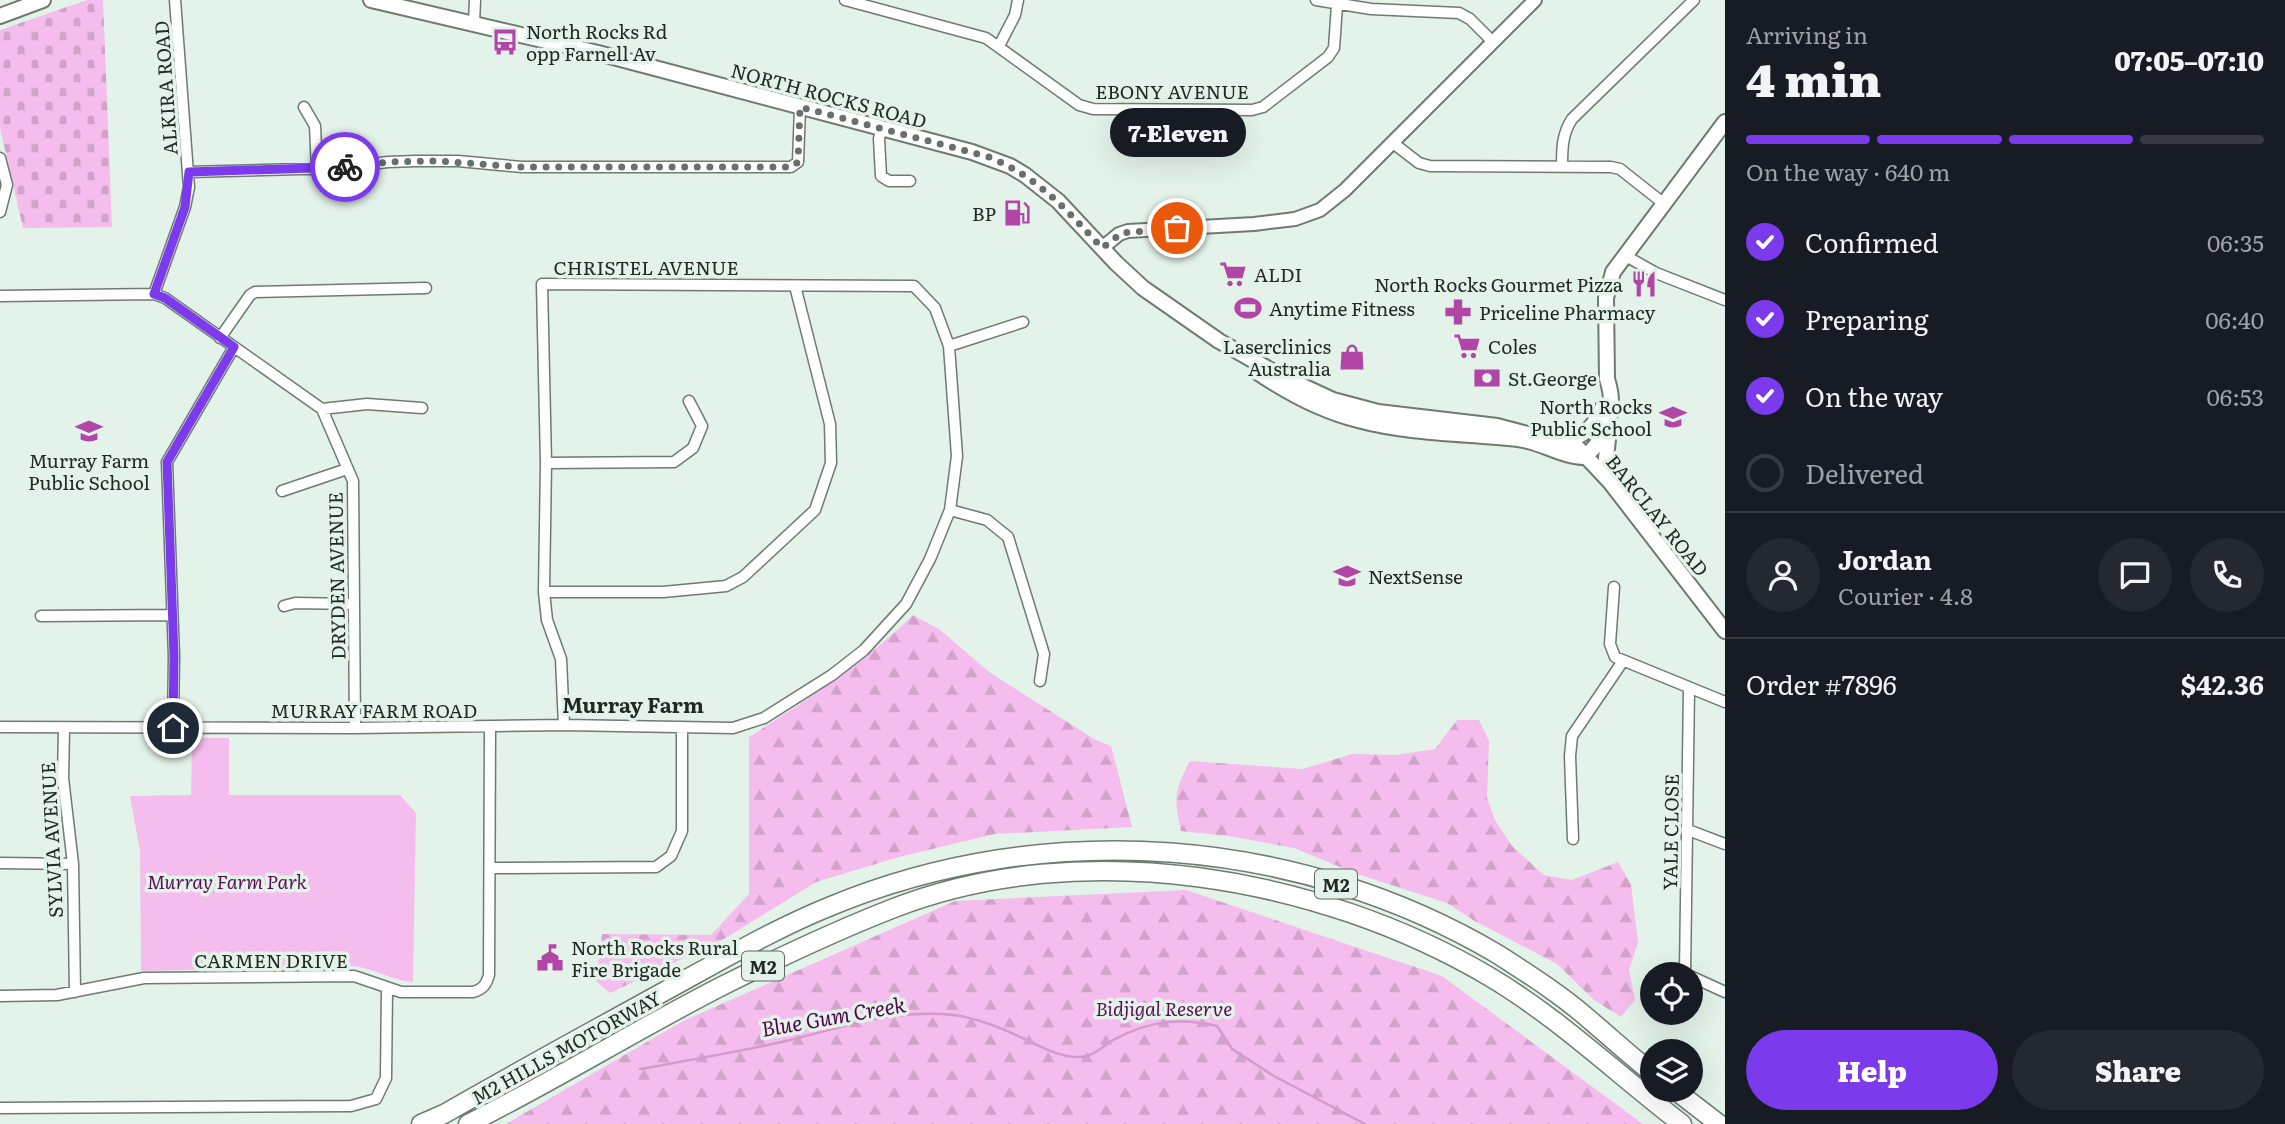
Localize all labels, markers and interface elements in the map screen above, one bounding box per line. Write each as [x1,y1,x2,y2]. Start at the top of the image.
place label: North Rocks Rd opp Farnell Av [526,17,668,67]
text: Arriving in [1746,17,1868,51]
street label: ALKIRA ROAD [146,20,184,156]
bus stop icon: North Rocks Rd opp Farnell Av [490,27,520,57]
text: 07:05–07:10 [2114,40,2264,79]
text: 4 min [1746,43,1881,111]
street label: NORTH ROCKS ROAD [728,55,930,135]
street label: EBONY AVENUE [1095,77,1249,105]
callout: 7-Eleven [1109,109,1245,158]
text: 7-Eleven [1128,115,1228,149]
courier [310,132,380,202]
icon: bike [326,148,364,186]
text: On the way · 640 m [1746,154,1950,188]
fuel station icon: BP [1002,198,1032,228]
pin [1147,198,1207,258]
place label: BP [972,199,996,227]
icon: bag [1158,209,1196,247]
text: Confirmed [1805,222,1939,261]
icon: check [1746,223,1784,261]
text: 06:35 [2207,225,2264,259]
street label: CHRISTEL AVENUE [553,253,739,281]
supermarket icon: ALDI [1218,259,1248,289]
place label: ALDI [1254,260,1302,288]
restaurant icon: North Rocks Gourmet Pizza [1629,269,1659,299]
place label: North Rocks Gourmet Pizza [1374,270,1624,298]
sports icon: Anytime Fitness [1233,293,1263,323]
place label: Anytime Fitness [1269,294,1415,322]
pharmacy icon: Priceline Pharmacy [1443,297,1473,327]
place label: Priceline Pharmacy [1479,298,1656,326]
text: Preparing [1805,299,1928,338]
icon: check [1746,300,1784,338]
text: 06:40 [2205,302,2264,336]
supermarket icon: Coles [1452,331,1482,361]
place label: Laserclinics Australia [1223,332,1332,382]
place label: Coles [1488,332,1537,360]
shop icon: Laserclinics Australia [1337,342,1367,372]
bank icon: St.George [1472,363,1502,393]
place label: St.George [1508,364,1597,392]
text: On the way [1805,376,1943,415]
icon: check [1746,377,1784,415]
text: 06:53 [2207,379,2264,413]
place label: North Rocks Public School [1530,392,1652,442]
school or university icon: North Rocks Public School [1658,402,1688,432]
school or university icon: Murray Farm Public School [74,416,104,446]
place label: Murray Farm Public School [28,446,150,496]
street label: BARCLAY ROAD [1600,448,1716,582]
text: Delivered [1805,453,1924,492]
street label: DRYDEN AVENUE [321,492,351,660]
button: person [1746,538,1820,612]
button: chat [2098,538,2172,612]
button: phone [2190,538,2264,612]
text: Jordan [1838,539,1932,578]
school or university icon: NextSense [1332,561,1362,591]
place label: NextSense [1368,562,1463,590]
text: Courier · 4.8 [1838,578,1973,612]
text: Order #7896 [1746,664,1897,703]
text: $42.36 [2181,664,2264,703]
district label: Murray Farm [562,688,704,719]
street label: MURRAY FARM ROAD [271,696,477,724]
pin [143,698,203,758]
icon: home [154,709,192,747]
street label: SYLVIA AVENUE [33,761,69,919]
street label: YALE CLOSE [1655,774,1685,890]
park label: Murray Farm Park [147,867,308,895]
road number: M2 [1315,870,1357,898]
place label: North Rocks Rural Fire Brigade [571,933,738,983]
public building icon: North Rocks Rural Fire Brigade [535,943,565,973]
street label: CARMEN DRIVE [194,946,348,974]
road number: M2 [742,951,784,981]
map controls [1640,962,1703,1102]
button: locate [1640,962,1703,1025]
street label: M2 HILLS MOTORWAY [466,983,666,1111]
water label: Blue Gum Creek [758,987,908,1043]
park label: Bidjigal Reserve [1096,994,1232,1022]
button: Help [1746,1030,1998,1110]
button: Share [2012,1030,2264,1110]
button: layers [1640,1039,1703,1102]

